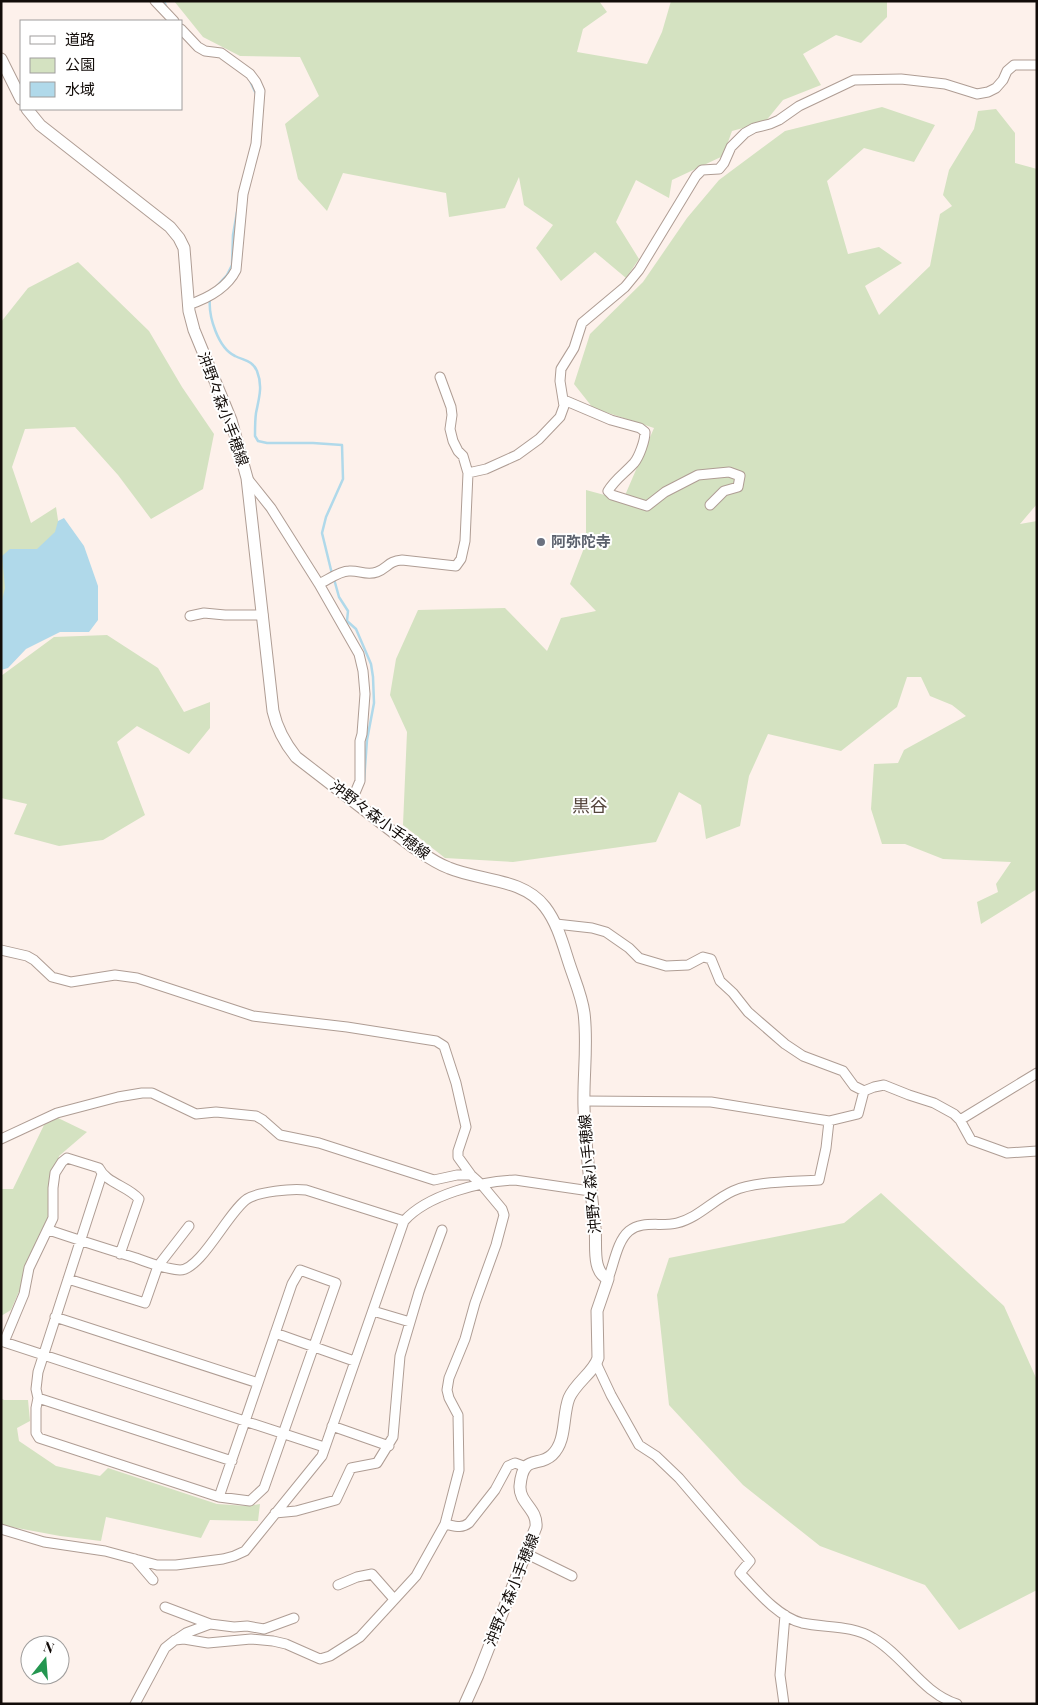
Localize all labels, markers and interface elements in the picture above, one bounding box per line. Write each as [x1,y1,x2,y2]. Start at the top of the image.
legend [20,20,182,110]
text: 道路 [65,29,95,49]
text: 公園 [65,54,95,74]
text: 水域 [65,79,95,99]
street label: 沖野々森小手穂線 [194,349,254,468]
place label: 阿弥陀寺 [551,531,611,551]
marker: 阿弥陀寺 [535,536,547,548]
street label: 沖野々森小手穂線 [327,775,435,863]
district label: 黒谷 [572,793,608,817]
street label: 沖野々森小手穂線 [574,1113,604,1235]
street label: 沖野々森小手穂線 [479,1530,543,1649]
north arrow [20,1635,70,1685]
text: N [41,1637,57,1658]

